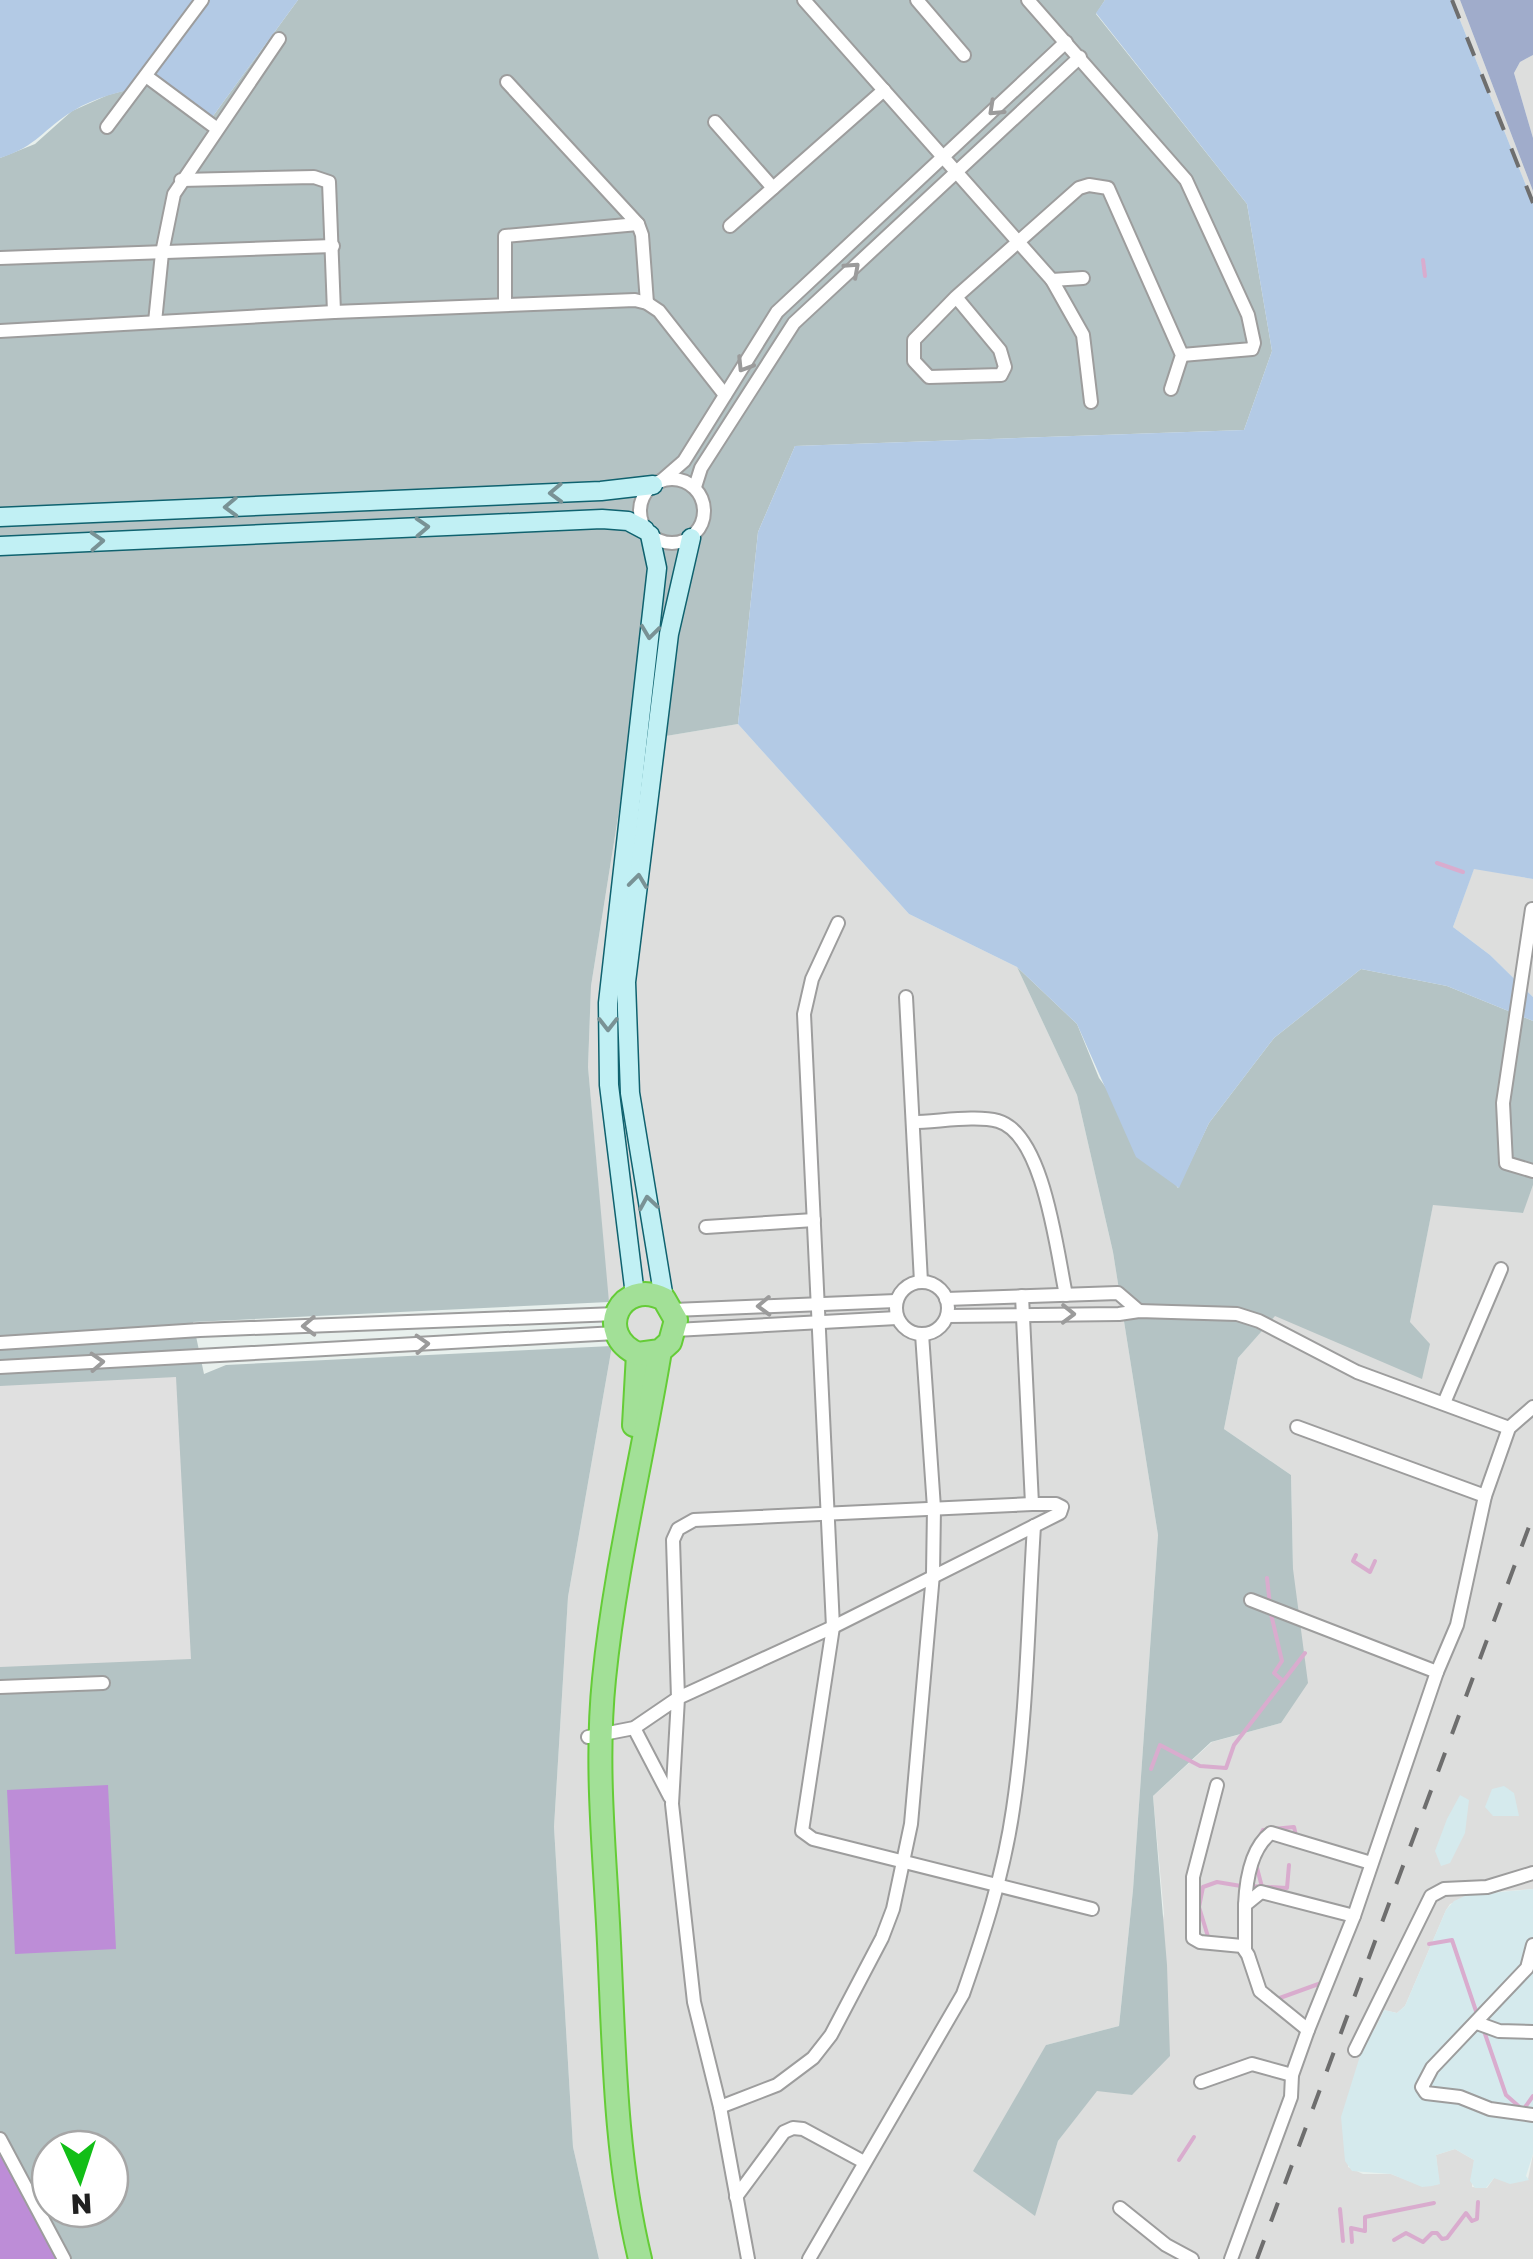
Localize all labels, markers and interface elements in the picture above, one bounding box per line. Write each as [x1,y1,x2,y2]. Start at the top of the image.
one-way arrow [988,97,1007,115]
one-way arrow [841,262,860,280]
one-way arrow [737,354,756,372]
one-way arrow [547,483,563,504]
one-way arrow [223,497,239,518]
one-way arrow [415,517,431,538]
one-way arrow [90,531,106,552]
one-way arrow [640,624,661,640]
one-way arrow [627,872,648,889]
one-way arrow [597,1018,619,1033]
one-way arrow [638,1195,659,1212]
one-way arrow [755,1295,771,1316]
one-way arrow [1062,1303,1077,1325]
one-way arrow [300,1315,316,1336]
one-way arrow [414,1333,430,1354]
one-way arrow [90,1352,106,1373]
north arrow [30,2129,130,2229]
text: N [70,2187,93,2221]

